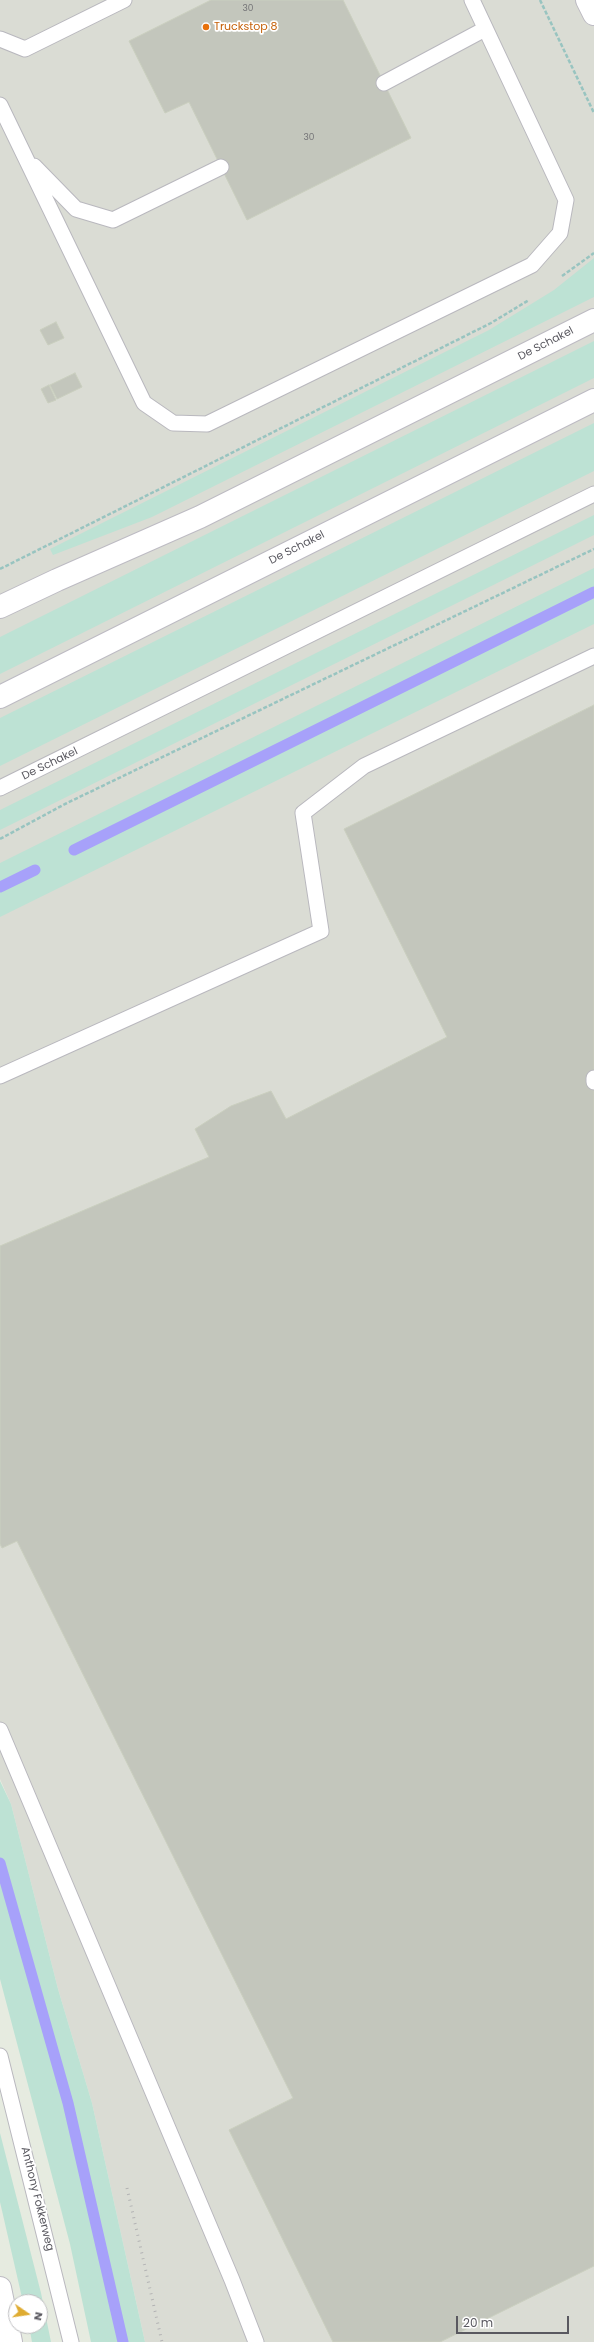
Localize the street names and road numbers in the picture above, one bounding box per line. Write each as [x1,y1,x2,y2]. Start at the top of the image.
street label: De Schakel [516,324,576,364]
street label: De Schakel [267,528,327,568]
street label: De Schakel [20,745,80,783]
street label: Anthony Fokkerweg [18,2146,56,2252]

